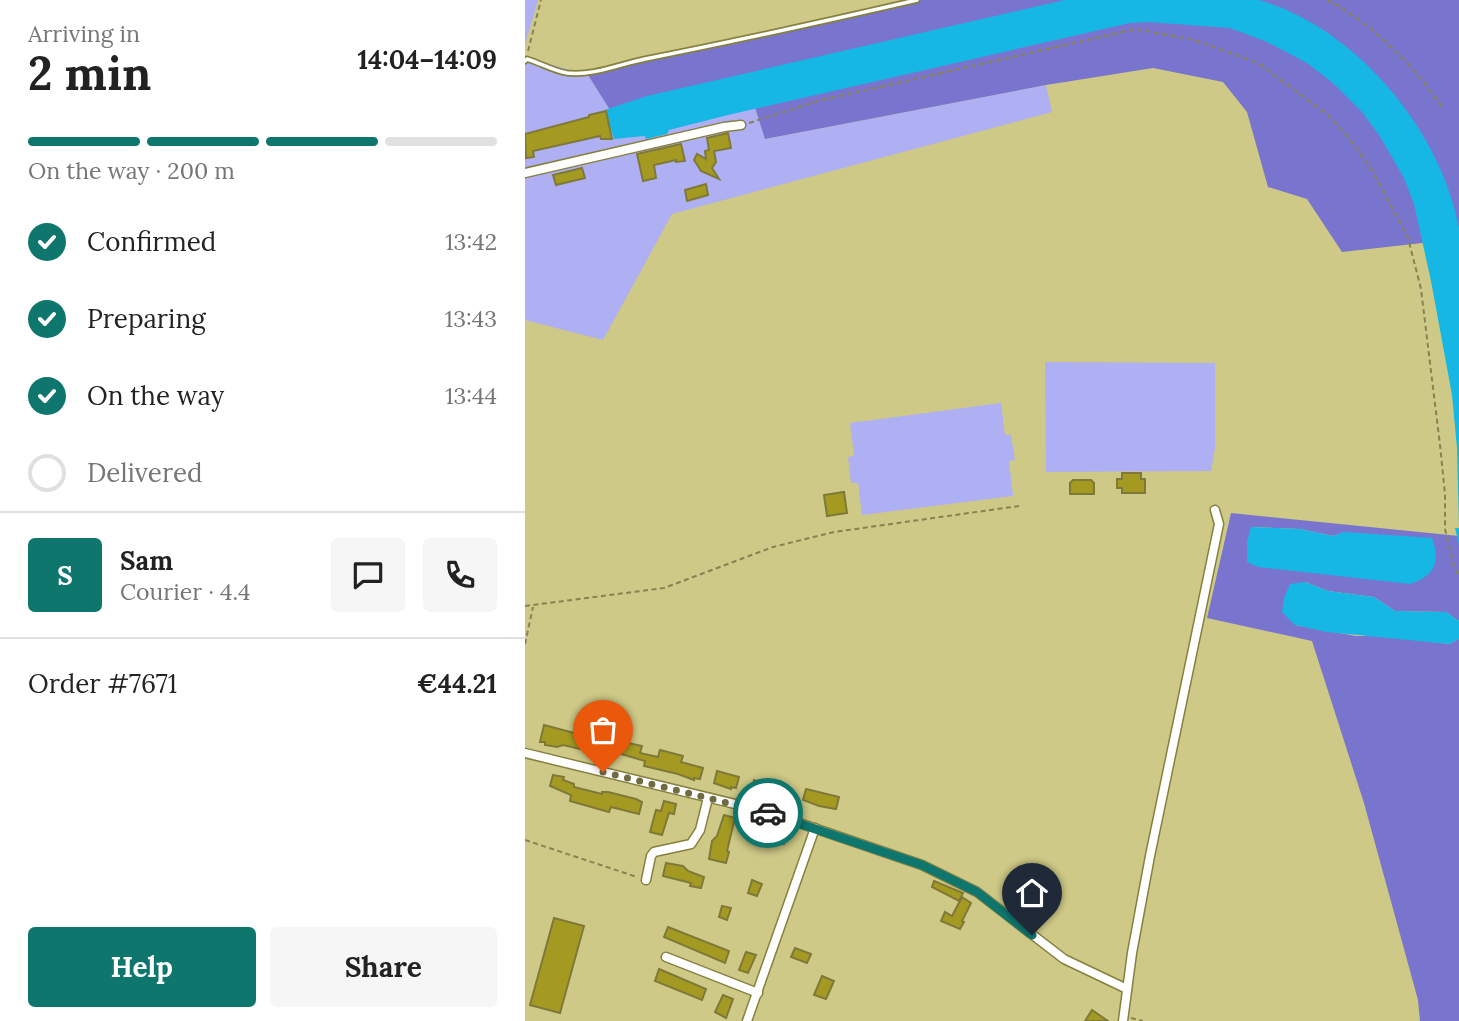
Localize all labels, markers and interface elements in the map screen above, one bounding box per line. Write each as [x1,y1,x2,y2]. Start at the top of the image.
text: Arriving in [28,19,140,48]
text: 14:04–14:09 [358,43,497,76]
text: 2 min [28,44,151,103]
text: On the way · 200 m [28,156,235,185]
icon: check [28,223,66,261]
text: Confirmed [87,225,216,258]
text: 13:42 [445,227,497,256]
icon: check [28,300,66,338]
text: Preparing [87,302,206,335]
text: 13:43 [445,304,497,333]
icon: check [28,377,66,415]
text: On the way [87,379,224,412]
text: 13:44 [445,381,497,410]
text: Delivered [87,456,203,489]
button: chat [331,538,405,612]
button: phone [423,538,497,612]
text: Sam [120,544,173,577]
text: S [57,559,73,592]
text: Courier · 4.4 [120,577,251,606]
text: Order #7671 [28,667,177,700]
text: €44.21 [417,667,497,700]
pin [573,700,633,772]
icon: bag [584,711,622,749]
courier [733,778,803,848]
icon: car [749,794,787,832]
pin [1002,863,1062,935]
icon: home [1013,874,1051,912]
button: Help [28,927,256,1007]
button: Share [270,927,497,1007]

